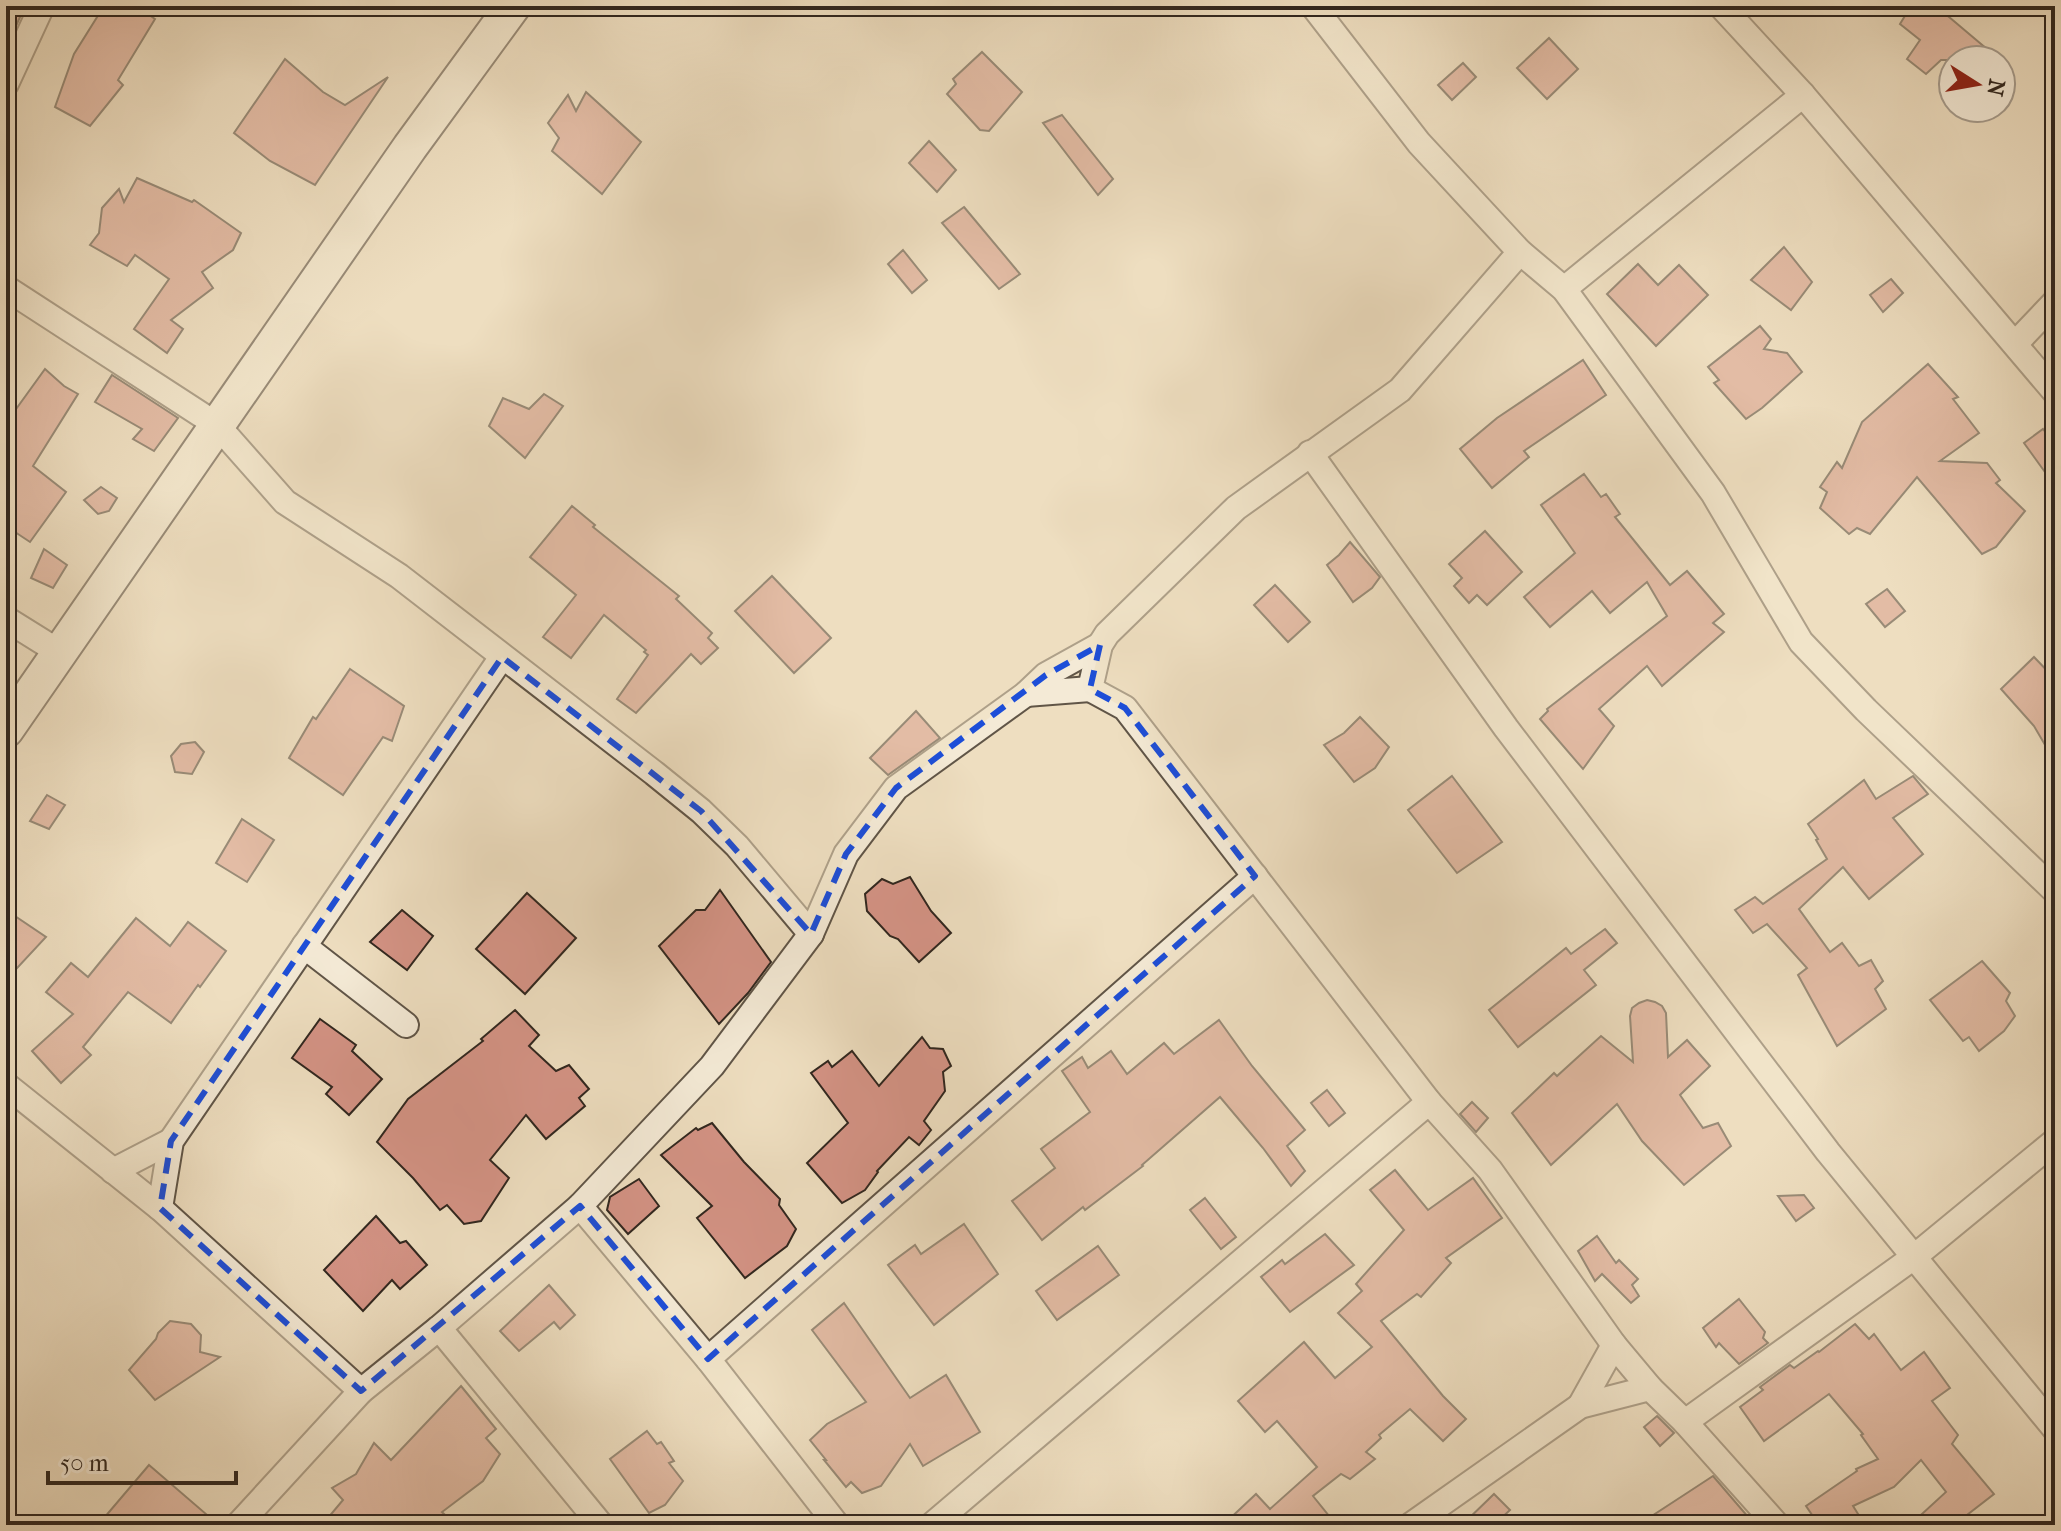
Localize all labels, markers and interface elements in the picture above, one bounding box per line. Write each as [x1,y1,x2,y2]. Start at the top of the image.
north arrow [1937,44,2017,124]
text: N [1981,77,2010,99]
scale bar [48,1435,236,1485]
text: 50 m [60,1449,109,1477]

